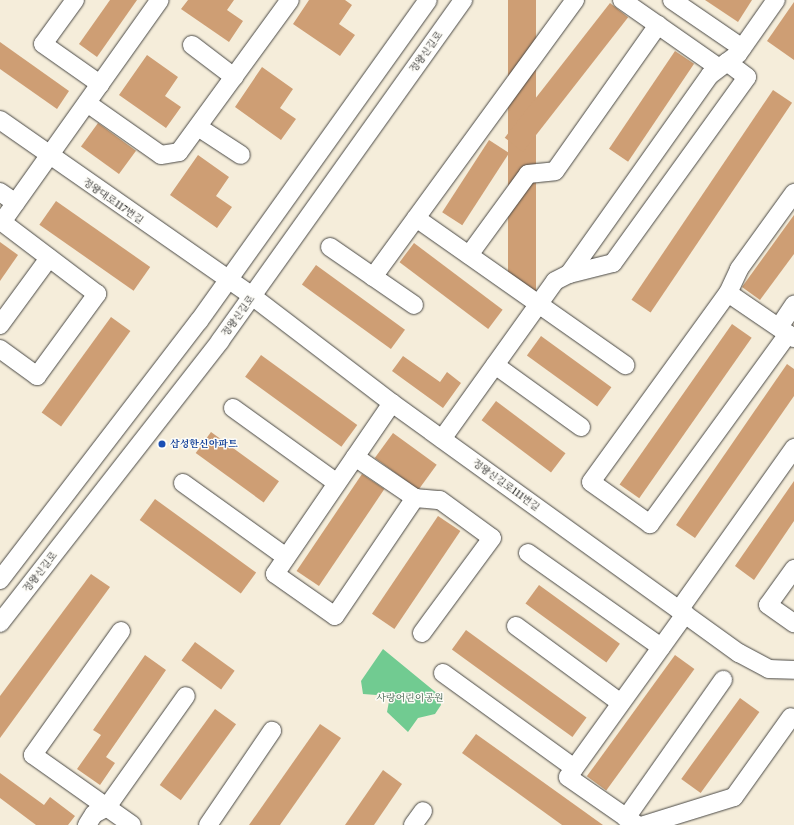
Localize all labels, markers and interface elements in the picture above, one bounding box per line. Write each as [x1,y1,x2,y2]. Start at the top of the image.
street label: 정왕신길로 [407,29,445,75]
street label: 정왕대로117번길 [80,176,146,226]
street label: 정왕신길로 [219,293,257,339]
place label: 삼성한신아파트 [170,438,238,450]
marker: 삼성한신아파트 [157,439,167,449]
street label: 정왕신길로111번길 [470,457,542,513]
street label: 정왕신길로 [20,549,60,595]
park label: 사랑어린이공원 [376,692,444,704]

